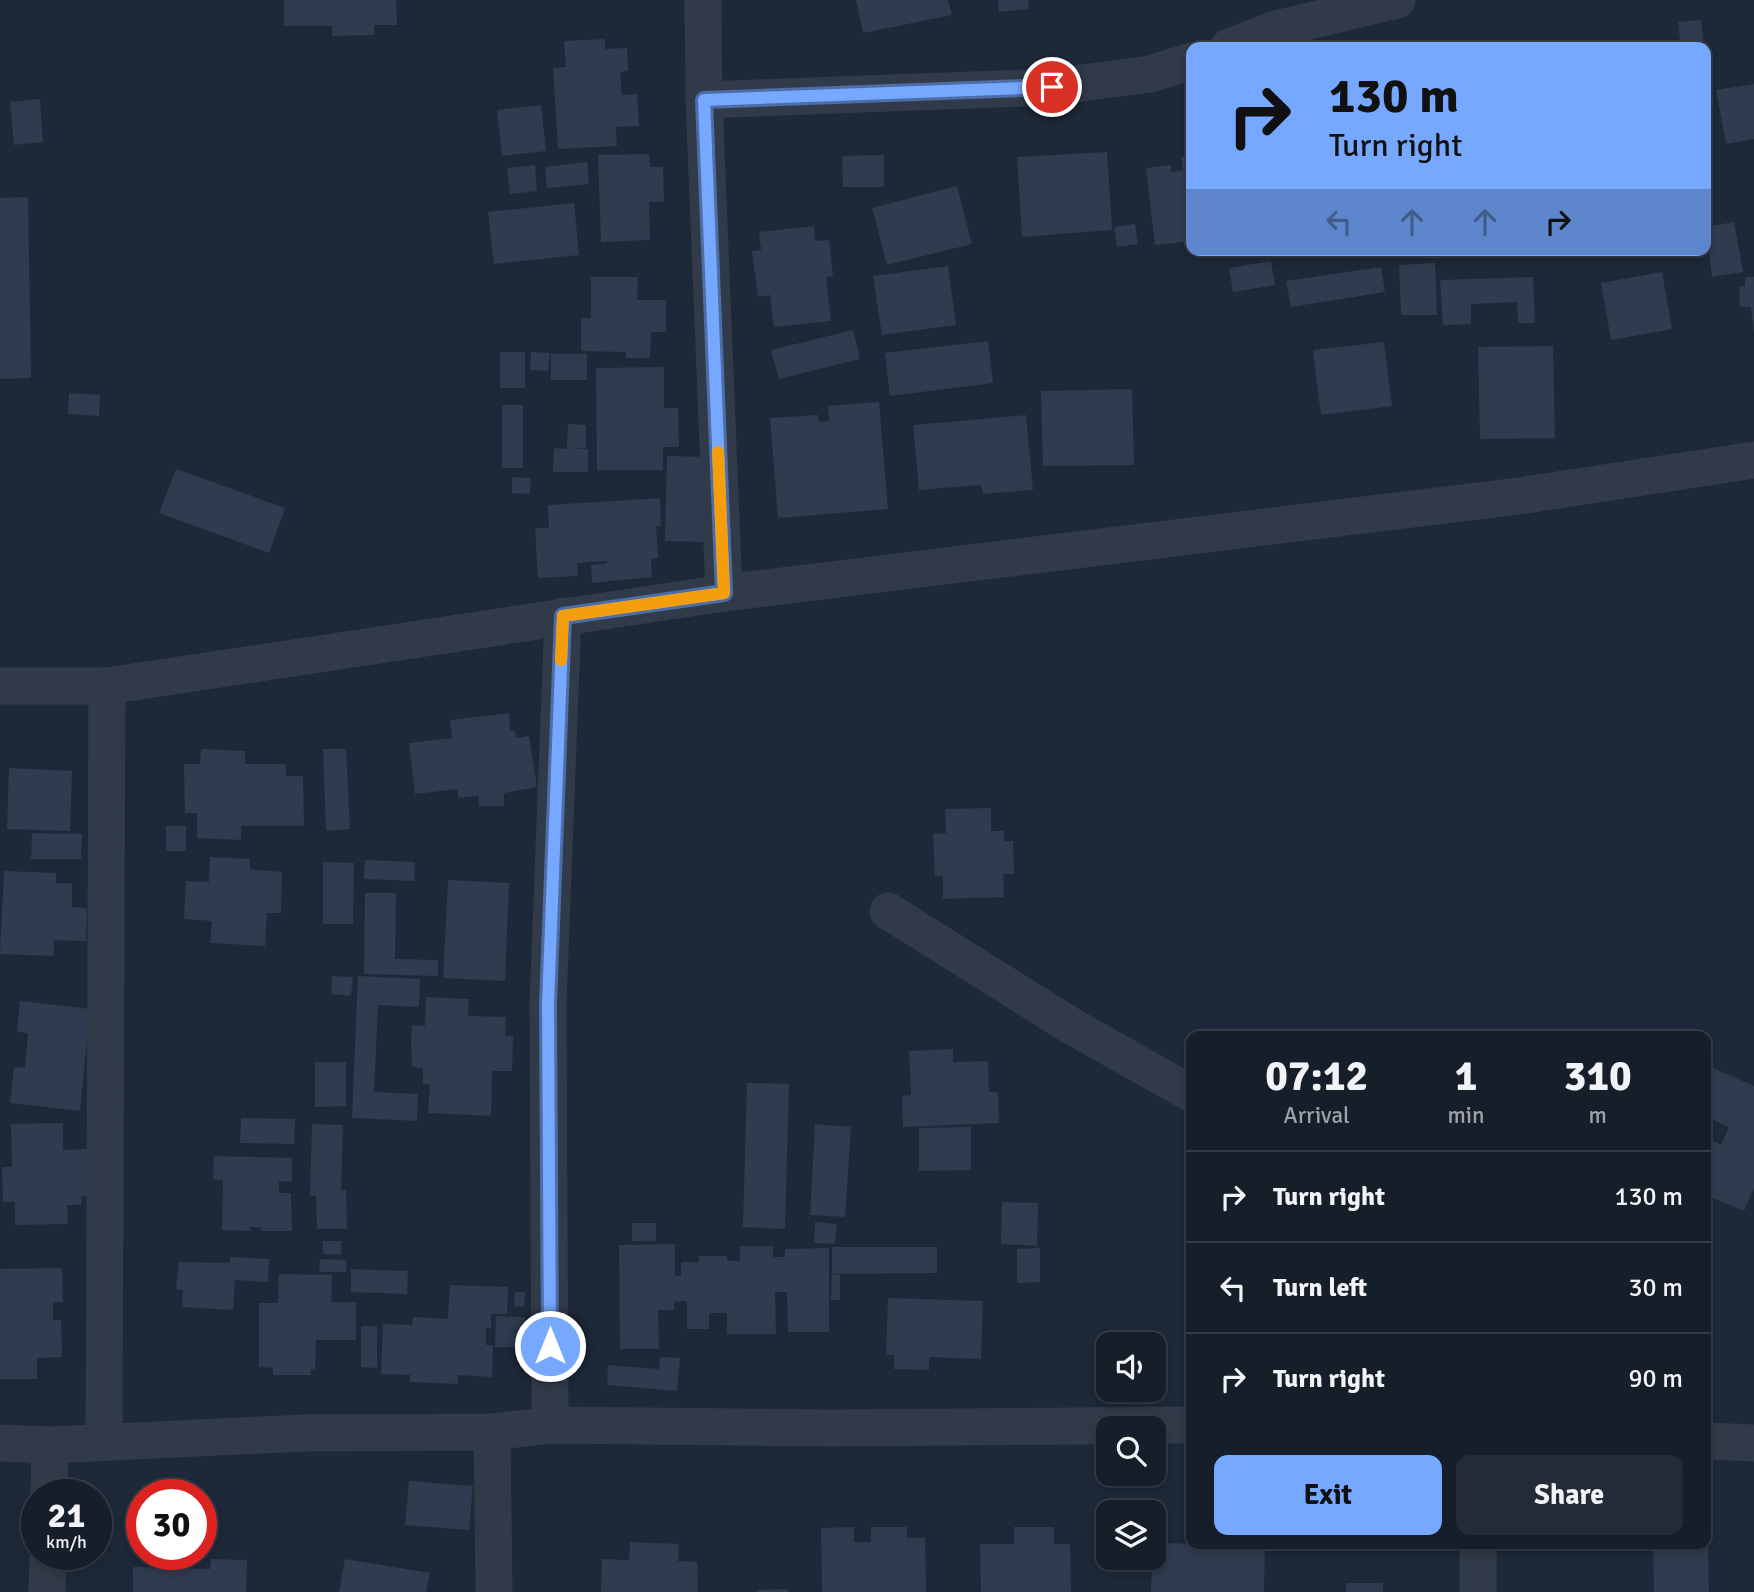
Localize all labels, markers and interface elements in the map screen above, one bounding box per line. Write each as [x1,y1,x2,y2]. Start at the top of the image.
pin [1022,57,1082,117]
text: 130 m [1329,66,1459,126]
icon: arrive [1033,68,1071,106]
icon: right [1214,70,1305,161]
text: Turn right [1329,126,1462,165]
icon: left [1320,203,1358,241]
icon: ahead [1393,203,1431,241]
icon: ahead [1466,203,1504,241]
icon: right [1539,203,1577,241]
text: 07:12 [1265,1051,1368,1102]
text: 1 [1455,1051,1477,1102]
text: 310 [1564,1051,1632,1102]
text: Arrival [1284,1101,1350,1130]
text: min [1447,1101,1485,1130]
text: m [1589,1101,1607,1130]
icon: right [1214,1178,1252,1216]
text: Turn right [1273,1181,1385,1213]
text: 130 m [1614,1181,1683,1213]
icon: left [1214,1269,1252,1307]
text: Turn left [1273,1272,1367,1304]
text: 30 m [1628,1272,1683,1304]
position arrow [513,1309,587,1383]
map controls [1096,1332,1166,1570]
button: sound [1096,1332,1166,1402]
icon: right [1214,1360,1252,1398]
text: Turn right [1273,1363,1385,1395]
text: 90 m [1628,1363,1683,1395]
button: search [1096,1416,1166,1486]
button: Exit [1214,1455,1442,1535]
button: Share [1456,1455,1683,1535]
speed limit sign: 30 [126,1479,217,1570]
text: 21 [48,1494,85,1537]
button: layers [1096,1500,1166,1570]
text: km/h [46,1531,87,1553]

